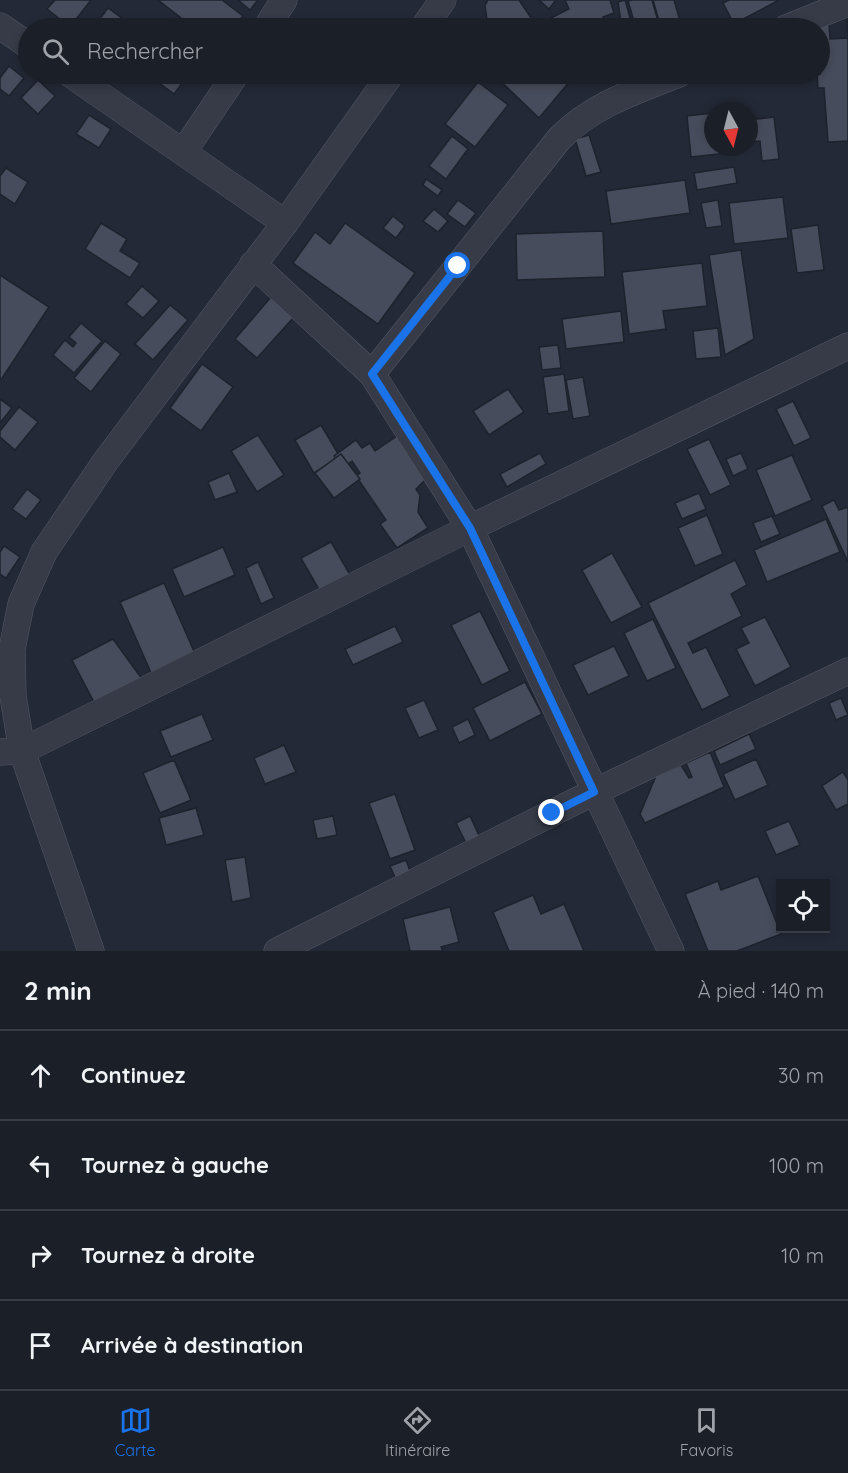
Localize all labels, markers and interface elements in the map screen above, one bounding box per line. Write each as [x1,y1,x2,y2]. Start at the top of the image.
search box [18,18,830,84]
icon: search [39,35,72,68]
text: Rechercher [87,37,203,65]
north arrow [704,102,758,156]
route start [444,252,470,278]
route end [538,799,564,825]
map controls [776,879,830,933]
button: locate [776,879,830,933]
text: 2 min [24,974,92,1007]
text: À pied · 140 m [698,978,824,1003]
icon: ahead [24,1059,57,1092]
text: Continuez [81,1061,185,1089]
text: 30 m [778,1063,824,1088]
icon: left [24,1149,57,1182]
text: Tournez à gauche [81,1151,269,1179]
text: 100 m [769,1153,824,1178]
icon: right [24,1239,57,1272]
text: Tournez à droite [81,1241,255,1269]
text: 10 m [781,1243,824,1268]
icon: arrive [24,1329,57,1362]
text: Arrivée à destination [81,1331,303,1359]
tab: Carte [115,1404,156,1460]
tab: Itinéraire [385,1404,450,1460]
tab: Favoris [680,1404,733,1460]

